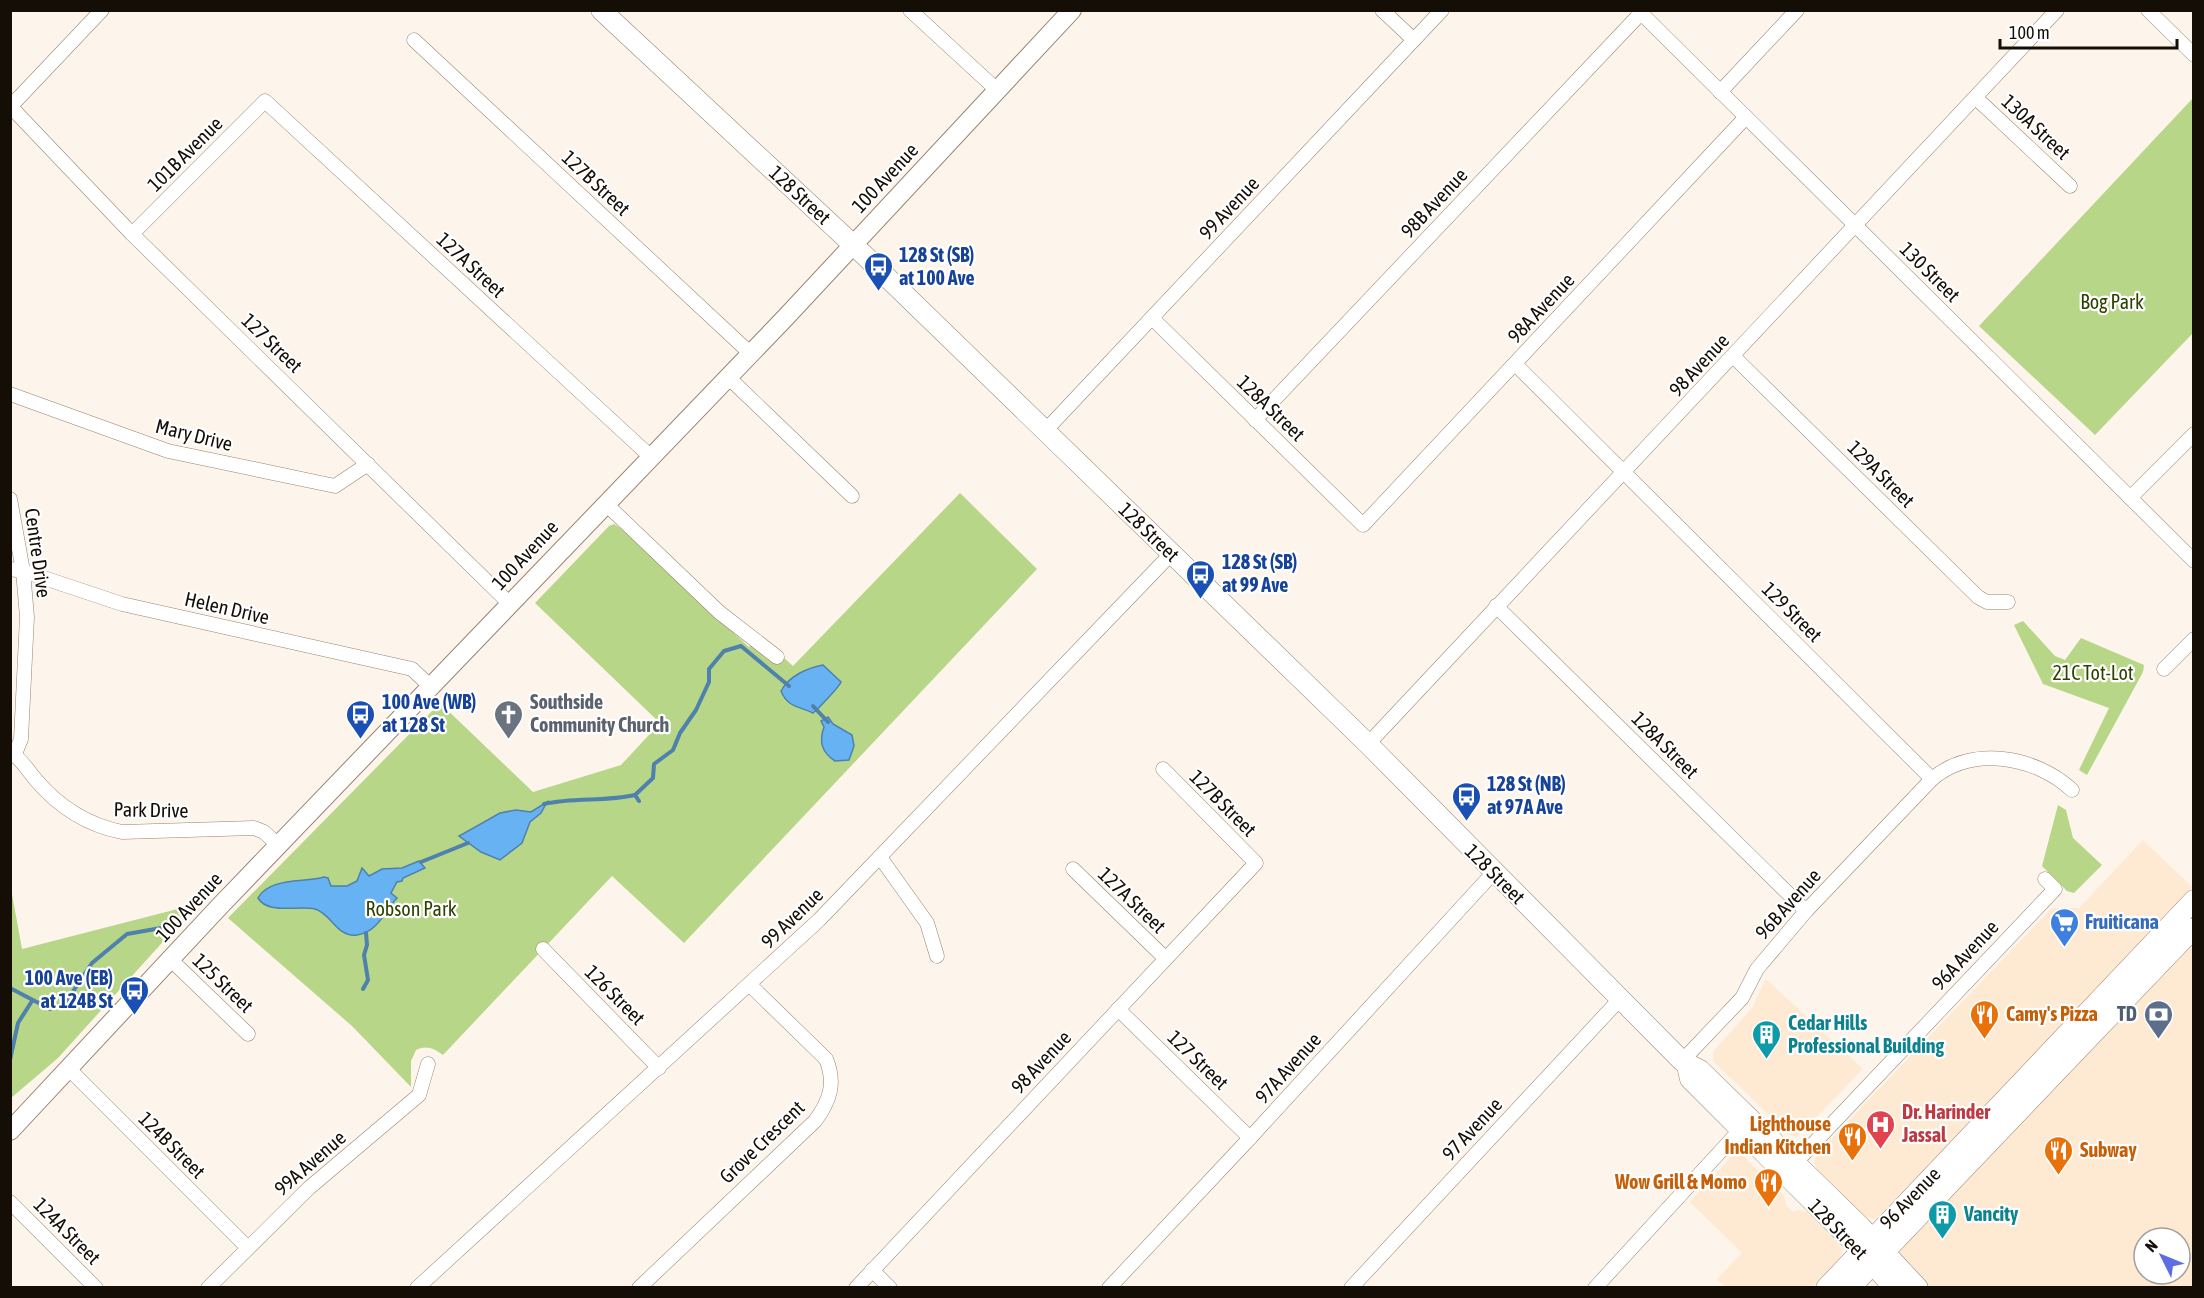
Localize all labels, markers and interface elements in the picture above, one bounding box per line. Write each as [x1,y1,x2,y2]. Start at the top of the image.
scale bar [2000,12,2177,50]
text: 100 m [2009,22,2050,43]
street label: 130A Street [1998,89,2075,164]
street label: 101B Avenue [143,112,227,196]
street label: 100 Avenue [847,138,922,217]
street label: 127B Street [558,145,635,220]
street label: 128 Street [765,161,836,229]
street label: 98B Avenue [1396,163,1472,242]
street label: 99 Avenue [1194,172,1263,244]
street label: 127A Street [433,227,510,302]
street label: 130 Street [1896,237,1965,306]
place label: 128 St (SB) at 100 Ave [899,243,975,289]
bus stop icon: 128 St (SB) at 100 Ave [862,250,894,292]
street label: 98A Avenue [1503,268,1579,347]
park label: Bog Park [2080,290,2144,313]
street label: 127 Street [237,308,307,377]
street label: 98 Avenue [1664,329,1733,401]
street label: 128A Street [1233,370,1310,445]
street label: Mary Drive [153,414,235,455]
street label: 129A Street [1843,436,1920,512]
street label: 128 Street [1114,497,1184,566]
street label: Centre Drive [21,507,56,599]
street label: 100 Avenue [487,515,562,594]
place label: 128 St (SB) at 99 Ave [1222,550,1297,596]
bus stop icon: 128 St (SB) at 99 Ave [1185,558,1217,600]
street label: 129 Street [1758,577,1827,646]
street label: Helen Drive [183,587,272,628]
park label: 21C Tot-Lot [2052,661,2134,684]
place label: 100 Ave (WB) at 128 St [382,690,476,736]
place label: Southside Community Church [530,690,669,736]
bus stop icon: 100 Ave (WB) at 128 St [345,698,377,740]
church icon: Southside Community Church [493,698,525,740]
street label: 128A Street [1627,707,1704,783]
street label: 127B Street [1185,765,1261,841]
place label: 128 St (NB) at 97A Ave [1487,772,1566,818]
bus stop icon: 128 St (NB) at 97A Ave [1450,780,1482,822]
street label: Park Drive [113,797,189,822]
street label: 128 Street [1461,839,1530,908]
street label: 127A Street [1094,862,1171,937]
street label: 96B Avenue [1750,864,1825,943]
street label: 100 Avenue [151,867,226,946]
street label: 99 Avenue [756,883,827,953]
park label: Robson Park [365,897,457,920]
supermarket icon: Fruiticana [2048,906,2080,948]
place label: Fruiticana [2085,910,2159,933]
street label: 96A Avenue [1927,915,2003,994]
street label: 125 Street [188,948,258,1017]
street label: 126 Street [581,960,650,1029]
place label: 100 Ave (EB) at 124B St [25,966,113,1012]
bus stop icon: 100 Ave (EB) at 124B St [118,974,150,1016]
restaurant icon: Camy's Pizza [1969,998,2001,1040]
bank icon: TD [2142,998,2174,1040]
place label: Camy's Pizza [2006,1002,2098,1025]
place label: TD [2117,1002,2137,1025]
place label: Cedar Hills Professional Building [1788,1011,1944,1057]
building icon: Cedar Hills Professional Building [1751,1018,1783,1060]
street label: 127 Street [1163,1025,1233,1094]
street label: 98 Avenue [1006,1026,1075,1098]
street label: 97A Avenue [1250,1028,1325,1108]
street label: 97 Avenue [1437,1093,1506,1165]
street label: Grove Crescent [715,1096,809,1188]
place label: Dr. Harinder Jassal [1901,1100,1991,1146]
street label: 124B Street [134,1107,210,1183]
hospital icon: Dr. Harinder Jassal [1865,1108,1897,1150]
place label: Lighthouse Indian Kitchen [1725,1112,1831,1158]
restaurant icon: Lighthouse Indian Kitchen [1836,1120,1868,1162]
street label: 99A Avenue [269,1126,350,1200]
restaurant icon: Subway [2043,1134,2075,1176]
place label: Subway [2080,1138,2137,1161]
street label: 96 Avenue [1875,1162,1945,1233]
restaurant icon: Wow Grill & Momo [1752,1166,1784,1208]
place label: Wow Grill & Momo [1614,1170,1747,1193]
street label: 124A Street [29,1193,106,1269]
street label: 128 Street [1804,1194,1873,1264]
building icon: Vancity [1927,1198,1959,1240]
place label: Vancity [1963,1202,2019,1225]
north arrow [2132,1226,2192,1286]
text: N [2141,1236,2161,1255]

